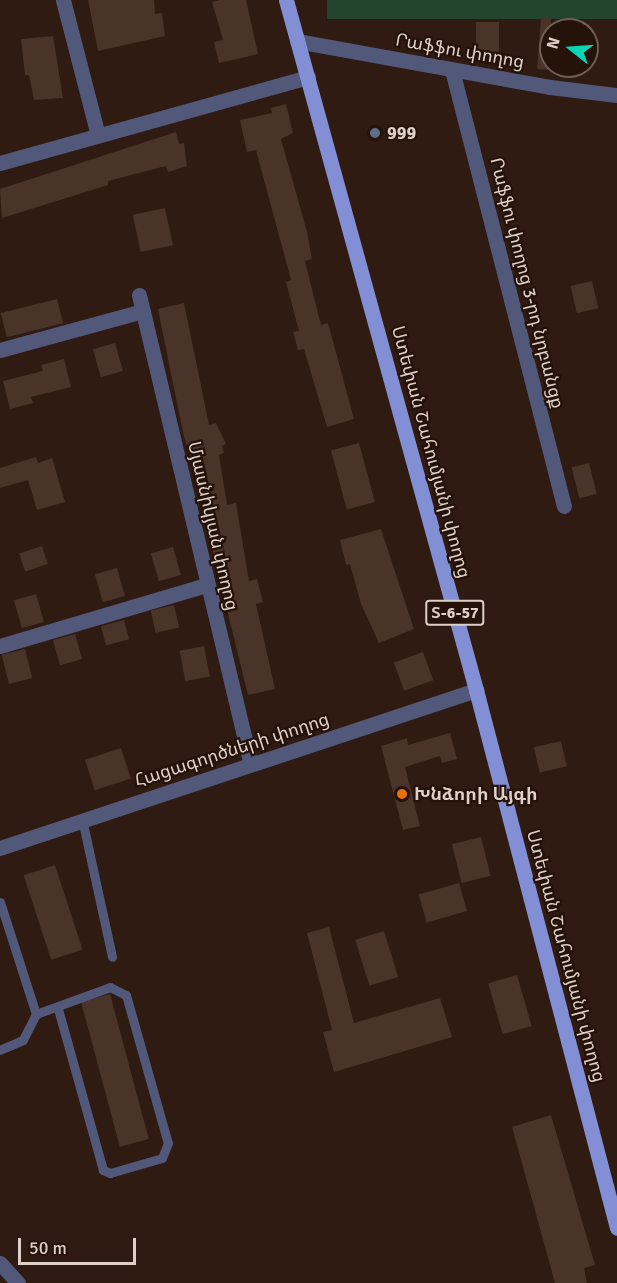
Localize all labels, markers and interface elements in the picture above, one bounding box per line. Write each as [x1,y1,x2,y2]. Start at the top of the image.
north arrow [539,18,599,78]
street label: Րաֆֆու փողոց [394,29,526,73]
text: N [543,35,565,52]
place label: 999 [387,122,416,144]
marker: 999 [368,126,382,140]
street label: Րաֆֆու փողոց 3-րդ նրբանցք [485,155,569,411]
street label: Ստեփան Շահումյանի փողոց [387,323,475,581]
street label: Մյասնիկյան փողոց [183,439,243,613]
road number: Տ-6-57 [425,600,485,626]
street label: Հացագործների փողոց [132,708,332,792]
place label: Խնձորի Այգի [414,783,538,805]
marker: Խնձորի Այգի [395,787,409,801]
street label: Ստեփան Շահումյանի փողոց [522,827,610,1085]
scale bar [21,1226,140,1264]
text: 50 m [29,1237,67,1259]

